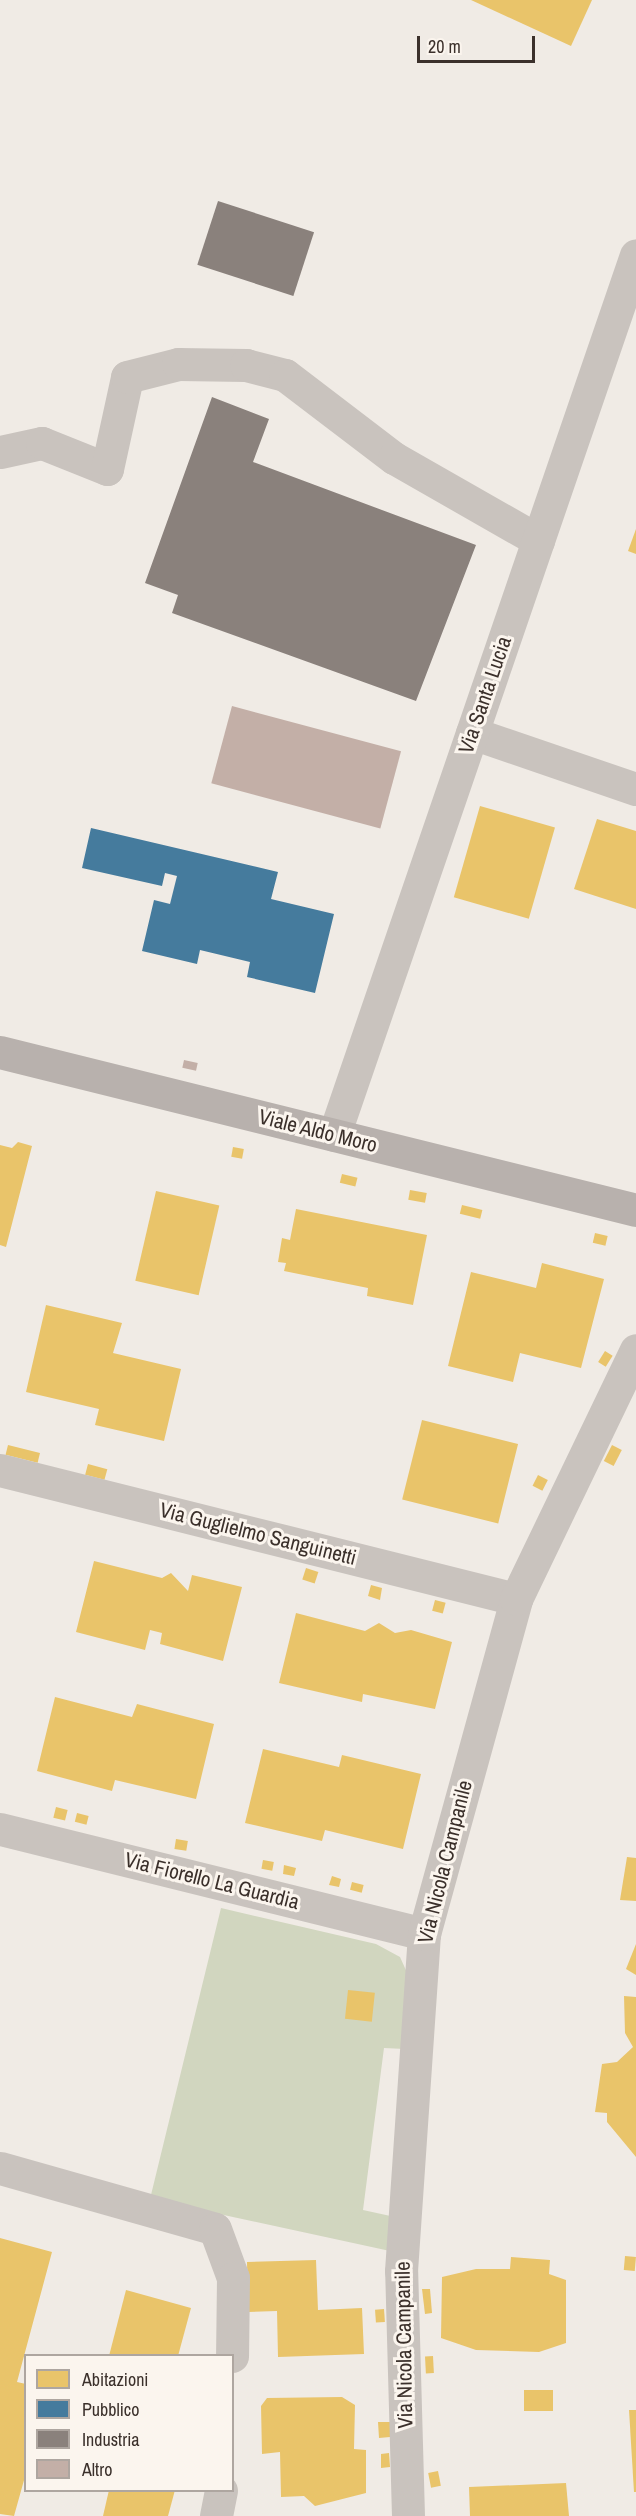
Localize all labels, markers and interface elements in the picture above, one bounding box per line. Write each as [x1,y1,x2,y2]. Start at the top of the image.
scale bar [420,24,538,62]
text: 20 m [428,34,461,59]
street label: Via Santa Lucia [453,633,517,757]
street label: Viale Aldo Moro [256,1104,380,1158]
street label: Via Guglielmo Sanguinetti [157,1497,359,1571]
street label: Via Nicola Campanile [413,1778,477,1946]
street label: Via Fiorello La Guardia [122,1847,302,1915]
street label: Via Nicola Campanile [390,2261,418,2429]
legend [24,2354,234,2492]
text: Abitazioni [82,2367,148,2392]
text: Pubblico [82,2397,139,2422]
text: Industria [82,2427,139,2452]
text: Altro [82,2457,112,2482]

